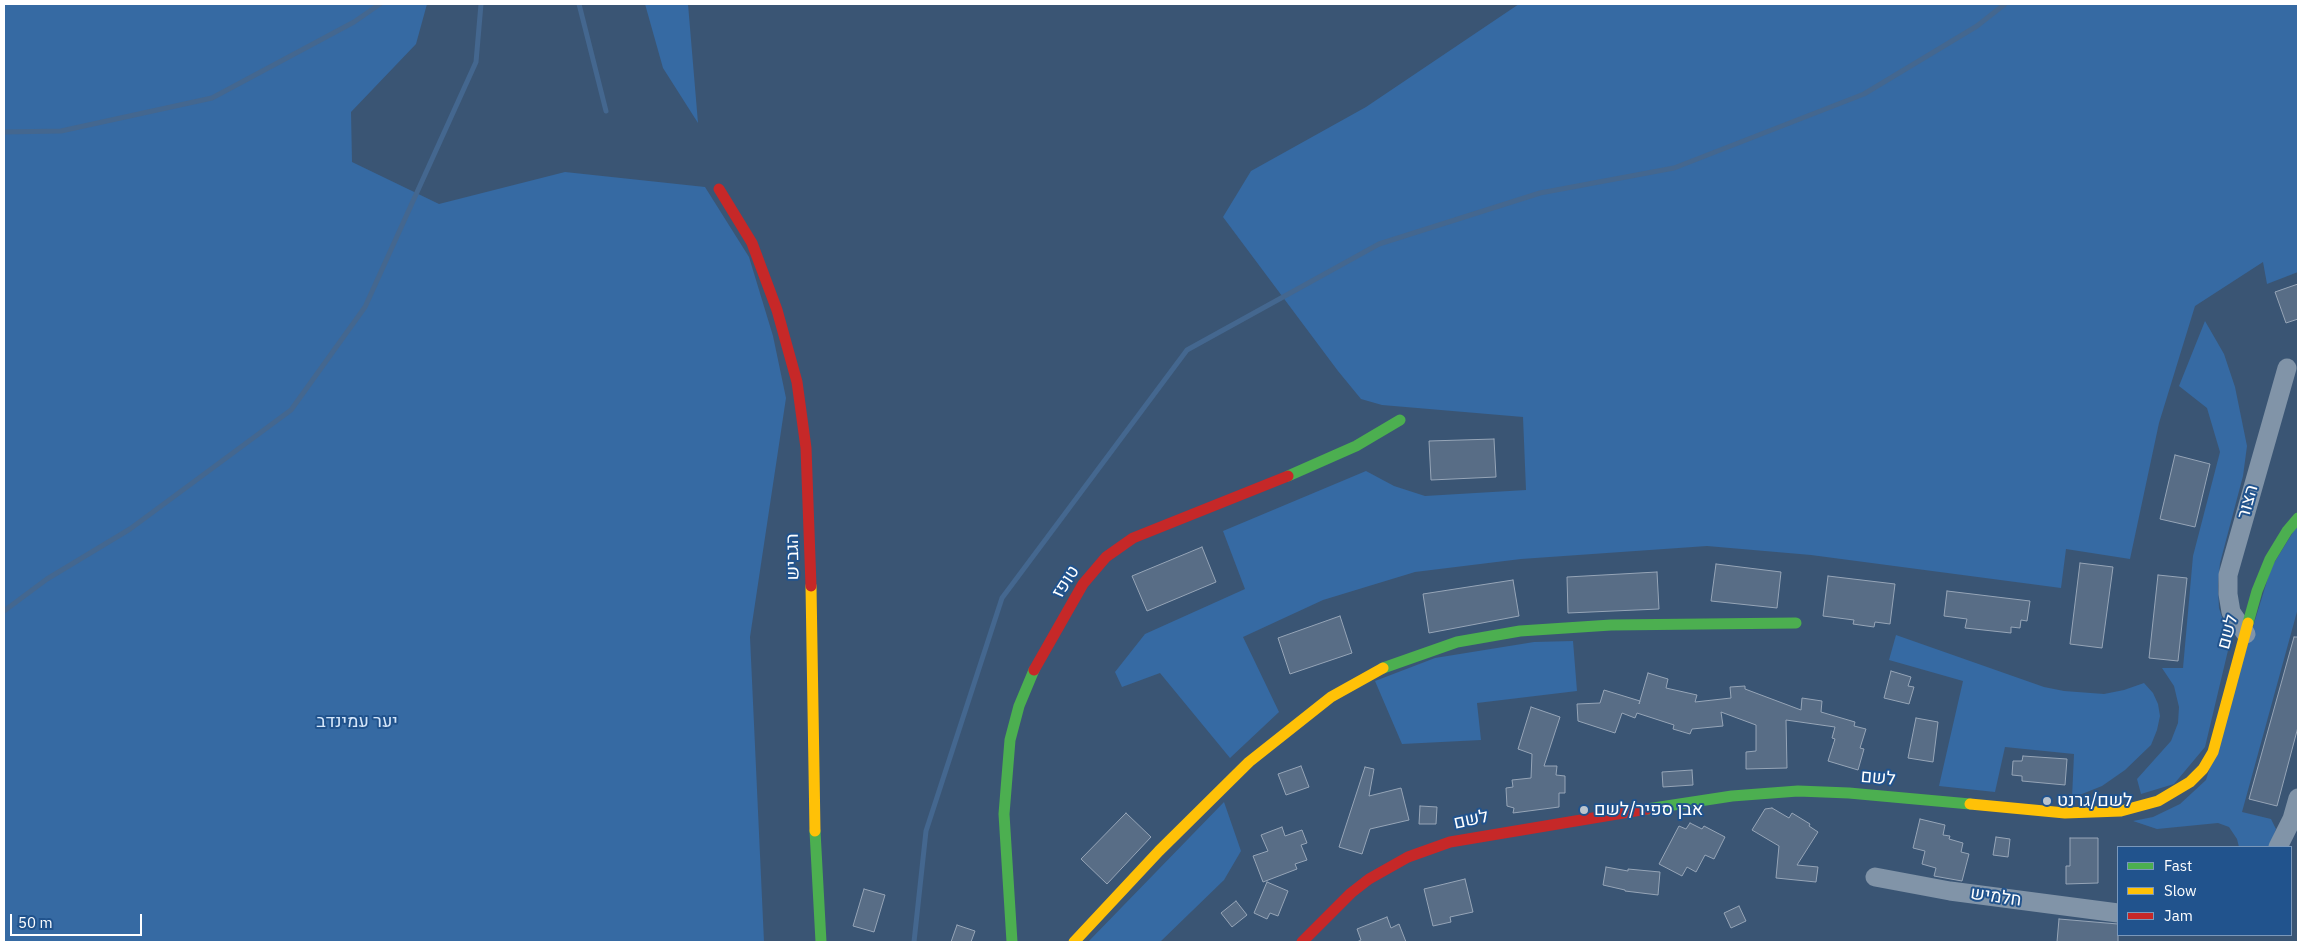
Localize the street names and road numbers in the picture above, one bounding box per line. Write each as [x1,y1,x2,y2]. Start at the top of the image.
street label: הצור [2233,482,2263,522]
street label: הגביש [782,533,804,581]
street label: טופז [1048,562,1084,602]
street label: לשם [2213,612,2243,652]
street label: לשם [1860,766,1896,790]
street label: לשם [1452,806,1490,834]
street label: חלמיש [1969,883,2023,911]

